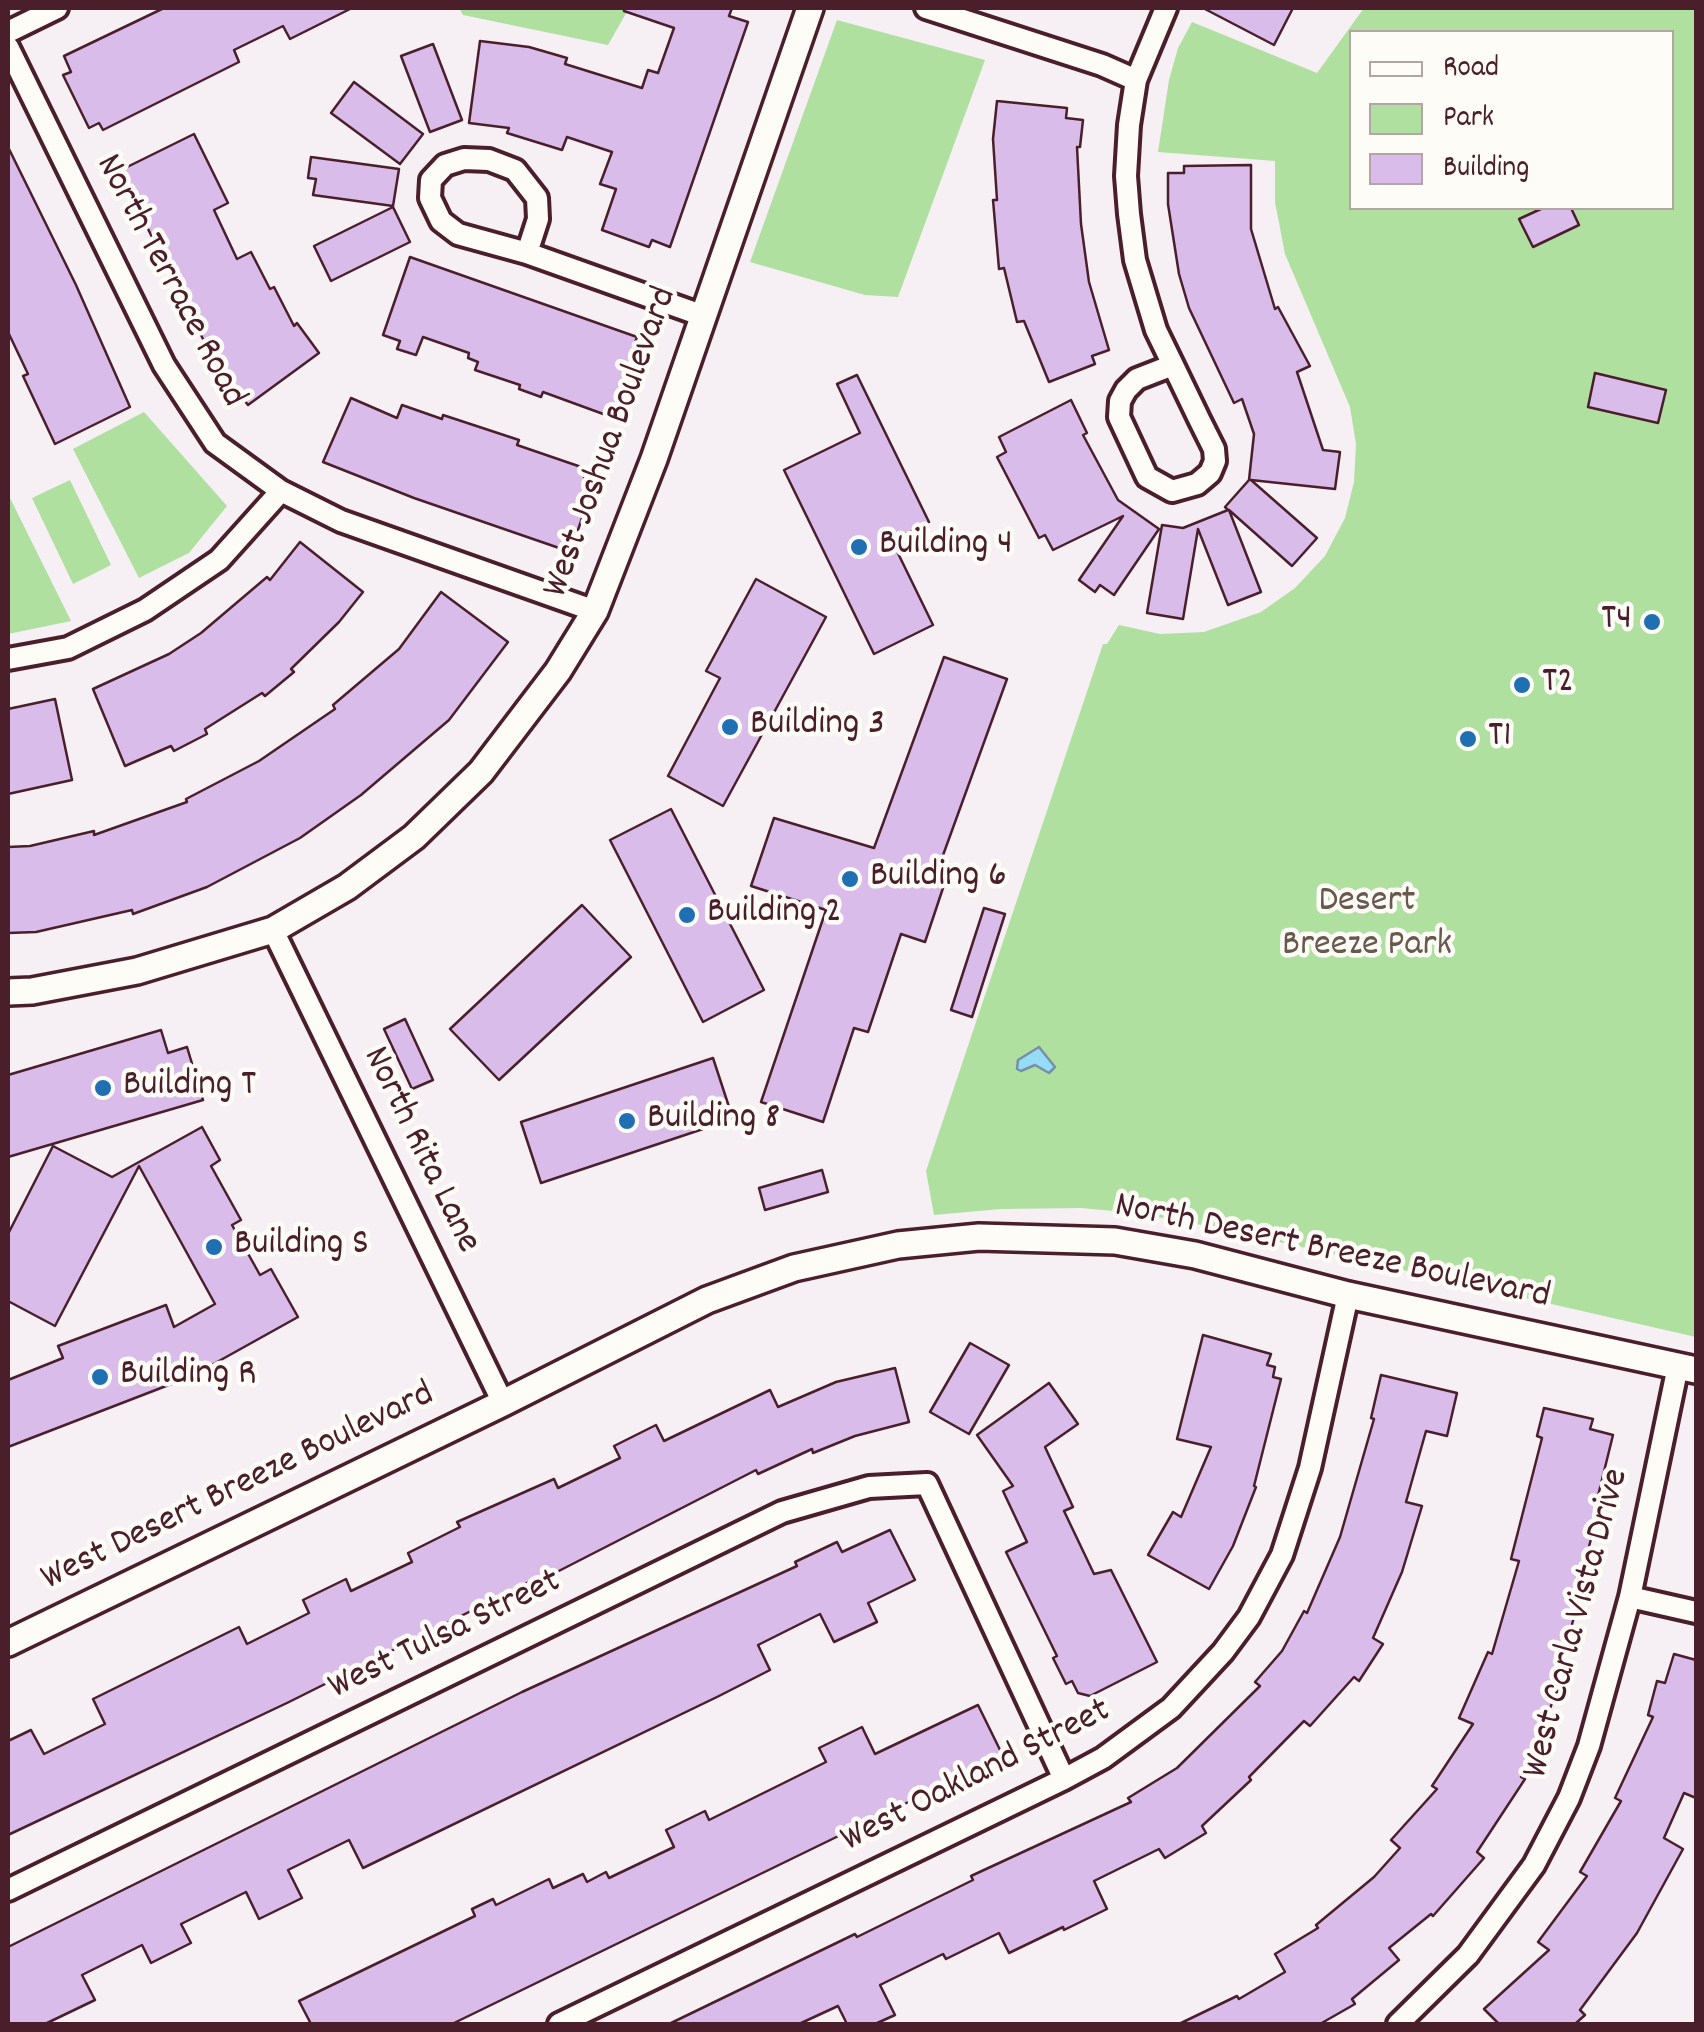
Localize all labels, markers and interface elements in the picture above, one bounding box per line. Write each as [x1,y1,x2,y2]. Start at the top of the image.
legend [1349,30,1674,210]
text: Road [1443,48,1499,91]
text: Park [1443,98,1494,141]
street label: North Terrace Road [82,148,254,416]
text: Building [1443,148,1529,191]
street label: West Joshua Boulevard [536,282,690,604]
place label: Building 4 [879,524,1013,570]
marker: Building 4 [848,536,870,558]
place label: T4 [1601,599,1632,645]
marker: T4 [1641,611,1663,633]
place label: T2 [1542,662,1574,708]
marker: T2 [1511,674,1533,696]
place label: Building 3 [750,704,885,750]
marker: Building 3 [719,716,741,738]
place label: T1 [1488,716,1512,762]
marker: T1 [1457,728,1479,750]
place label: Building 6 [870,856,1007,902]
marker: Building 6 [839,868,861,890]
park label: Desert Breeze Park [1282,881,1452,971]
place label: Building 2 [707,892,842,938]
marker: Building 2 [676,904,698,926]
street label: North Rita Lane [350,1041,488,1261]
place label: Building T [123,1065,256,1111]
marker: Building T [92,1077,114,1099]
place label: Building 8 [647,1098,780,1144]
marker: Building 8 [616,1110,638,1132]
street label: North Desert Breeze Boulevard [1110,1186,1554,1322]
place label: Building S [234,1224,369,1270]
marker: Building S [203,1236,225,1258]
place label: Building R [120,1354,257,1400]
marker: Building R [89,1366,111,1388]
street label: West Desert Breeze Boulevard [35,1374,443,1604]
street label: West Carla Vista Drive [1516,1464,1642,1784]
street label: West Tulsa Street [322,1561,570,1713]
street label: West Oakland Street [835,1691,1119,1865]

